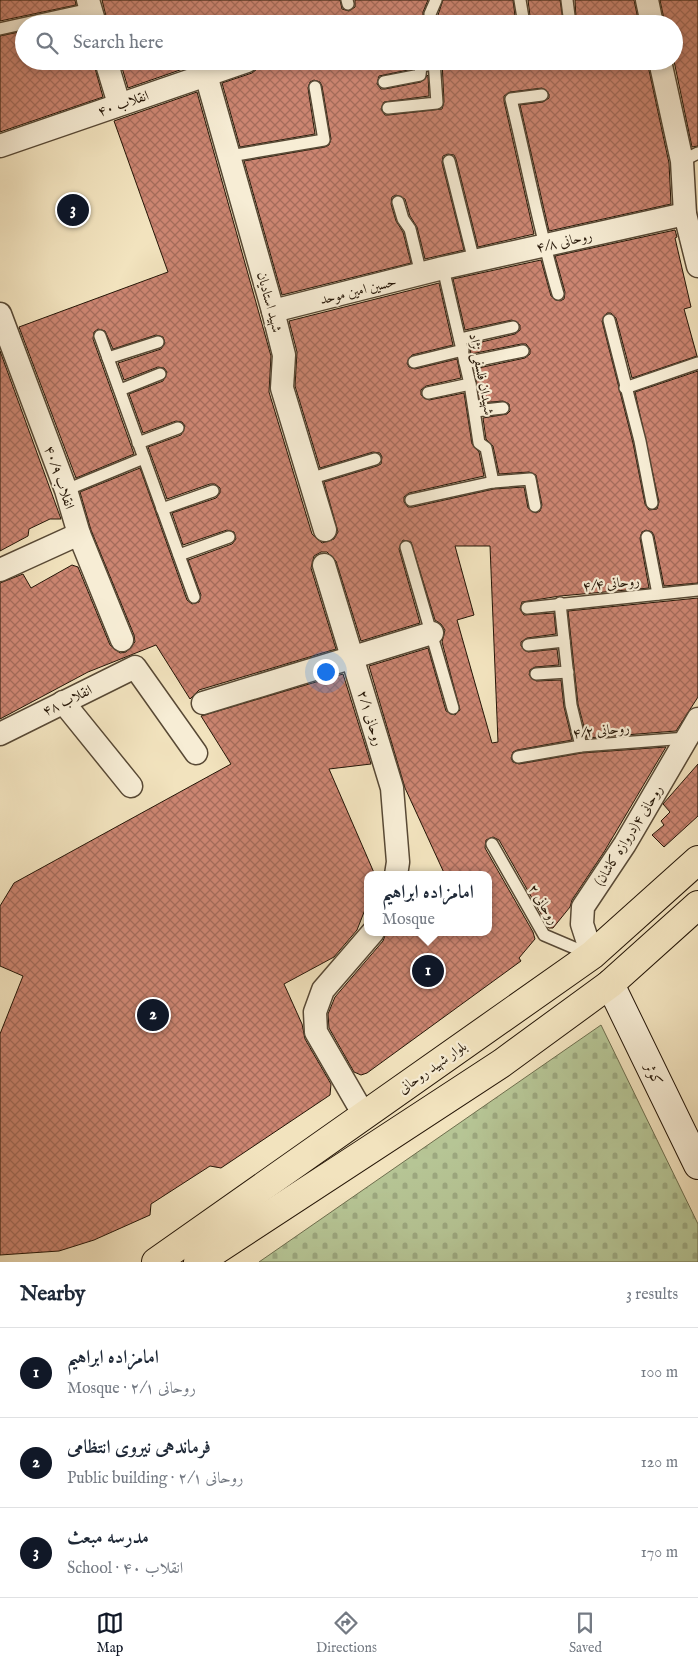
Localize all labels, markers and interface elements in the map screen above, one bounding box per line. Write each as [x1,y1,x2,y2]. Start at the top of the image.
search box [15,15,683,70]
icon: search [33,29,61,57]
text: Search here [73,31,164,55]
street label: انقلاب ۴۰ [95,87,151,121]
pin: 3 [57,191,89,229]
street label: روحانی ۴/۸ [534,227,594,257]
street label: شهید استادیان [252,270,286,335]
street label: حسین امین موحد [318,273,398,309]
street label: شهیدان فلسفی نژاد [463,332,498,417]
street label: انقلاب ۴۰/۹ [40,443,78,511]
street label: روحانی ۴/۴ [582,572,641,596]
your location [313,659,339,685]
street label: انقلاب ۴۸ [40,681,95,721]
street label: روحانی ۲/۱ [353,688,387,748]
street label: روحانی ۴/۲ [572,719,631,743]
street label: روحانی ۴(دروازه کاشان) [591,782,667,889]
popup [364,871,492,936]
text: امامزاده ابراهیم [382,881,474,905]
street label: روحانی ۲ [524,881,563,928]
text: Mosque [382,910,435,930]
pin: 1 [412,952,444,990]
pin: 2 [137,996,169,1034]
street label: بلوار شهید روحانی [395,1037,471,1098]
street label: کوثر [639,1059,666,1089]
text: Nearby [20,1281,85,1308]
text: 3 results [626,1285,678,1305]
text: امامزاده ابراهیم [67,1346,159,1370]
text: 1 [33,1363,39,1383]
text: 100 m [641,1363,678,1383]
text: Mosque · روحانی ۲/۱ [67,1379,196,1399]
text: فرماندهی نیروی انتظامی [67,1436,211,1460]
text: 2 [32,1453,40,1473]
text: 120 m [641,1453,678,1473]
text: Public building · روحانی ۲/۱ [67,1469,243,1489]
text: مدرسه مبعث [67,1526,149,1550]
text: 3 [33,1543,39,1563]
text: 170 m [641,1543,678,1563]
text: School · انقلاب ۴۰ [67,1559,183,1579]
tab: Map [96,1609,124,1657]
tab: Directions [316,1609,377,1657]
tab: Saved [569,1609,602,1657]

